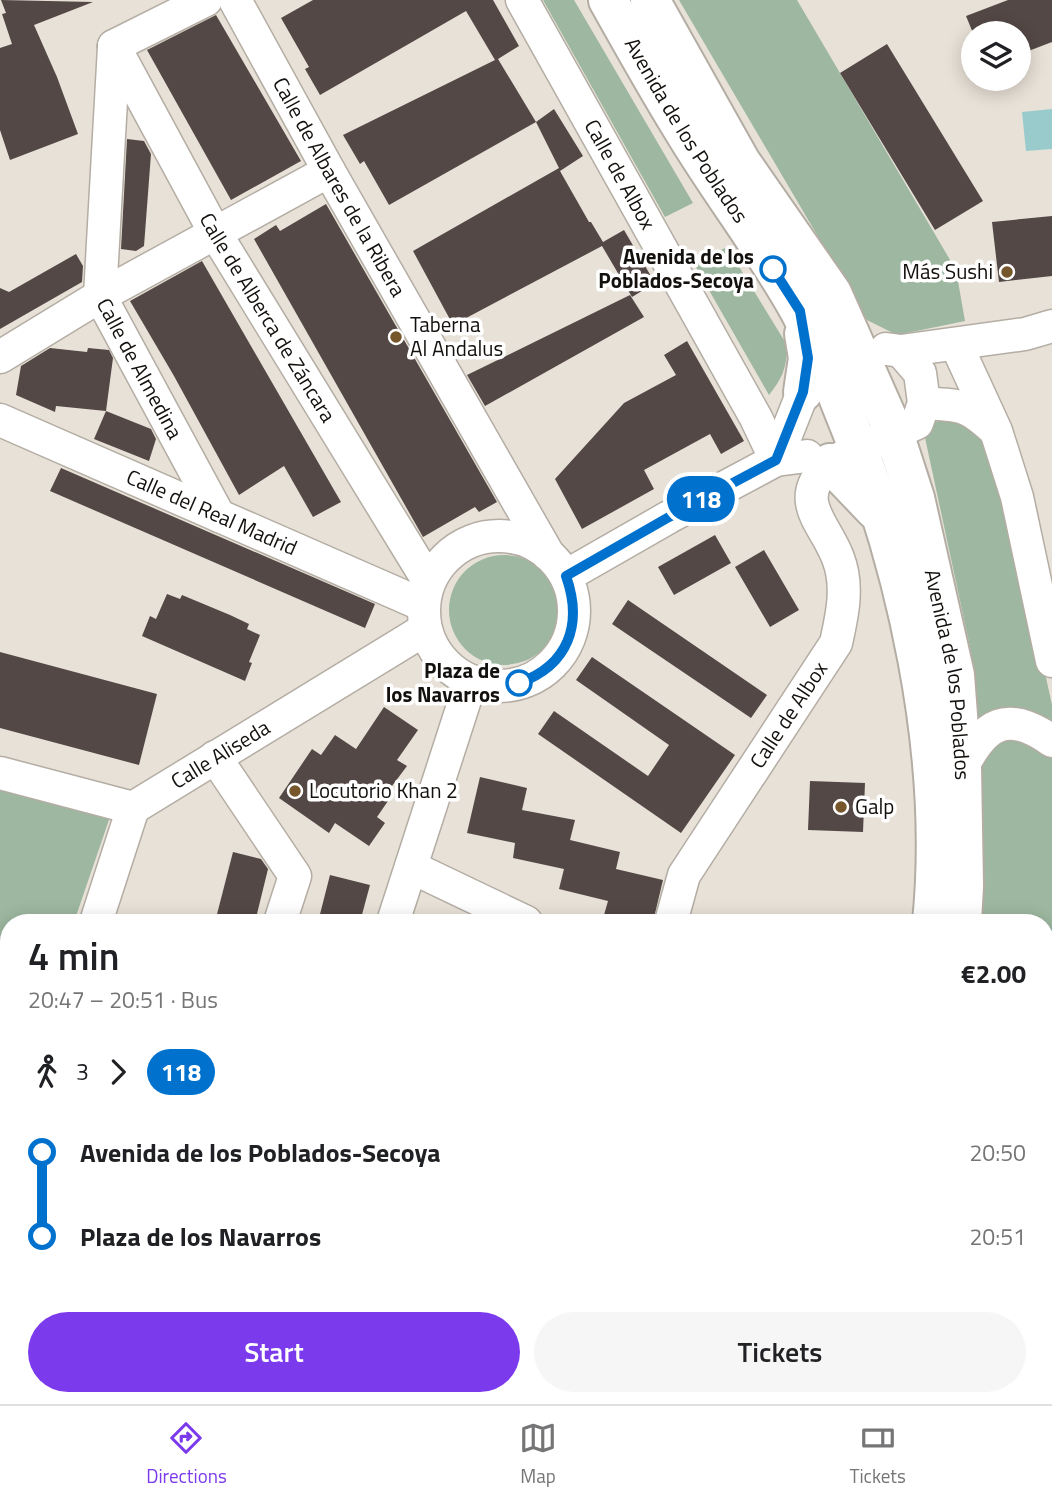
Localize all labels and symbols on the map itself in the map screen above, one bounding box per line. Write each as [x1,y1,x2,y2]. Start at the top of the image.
street label: Avenida de los Poblados [617,31,757,229]
street label: Calle de Albares de la Ribera [265,71,415,303]
street label: Calle de Albox [577,113,665,236]
street label: Calle de Alberca de Záncara [192,207,345,429]
place label: Avenida de los Poblados-Secoya [598,240,754,296]
place label: Más Sushi [902,255,993,287]
marker: Avenida de los Poblados-Secoya [760,256,786,282]
marker: Más Sushi [999,264,1015,280]
street label: Calle de Almedina [89,292,192,445]
place label: Taberna Al Andalus [410,308,503,364]
marker: Taberna Al Andalus [388,329,404,345]
street label: Calle del Real Madrid [121,460,303,563]
line badge: 118 [661,476,741,522]
street label: Avenida de los Poblados [917,566,979,780]
place label: Plaza de los Navarros [386,654,500,710]
street label: Calle de Albox [741,654,835,774]
marker: Plaza de los Navarros [506,670,532,696]
street label: Calle Aliseda [164,711,276,796]
place label: Locutorio Khan 2 [309,774,458,806]
marker: Locutorio Khan 2 [287,783,303,799]
place label: Galp [855,790,894,822]
marker: Galp [833,799,849,815]

